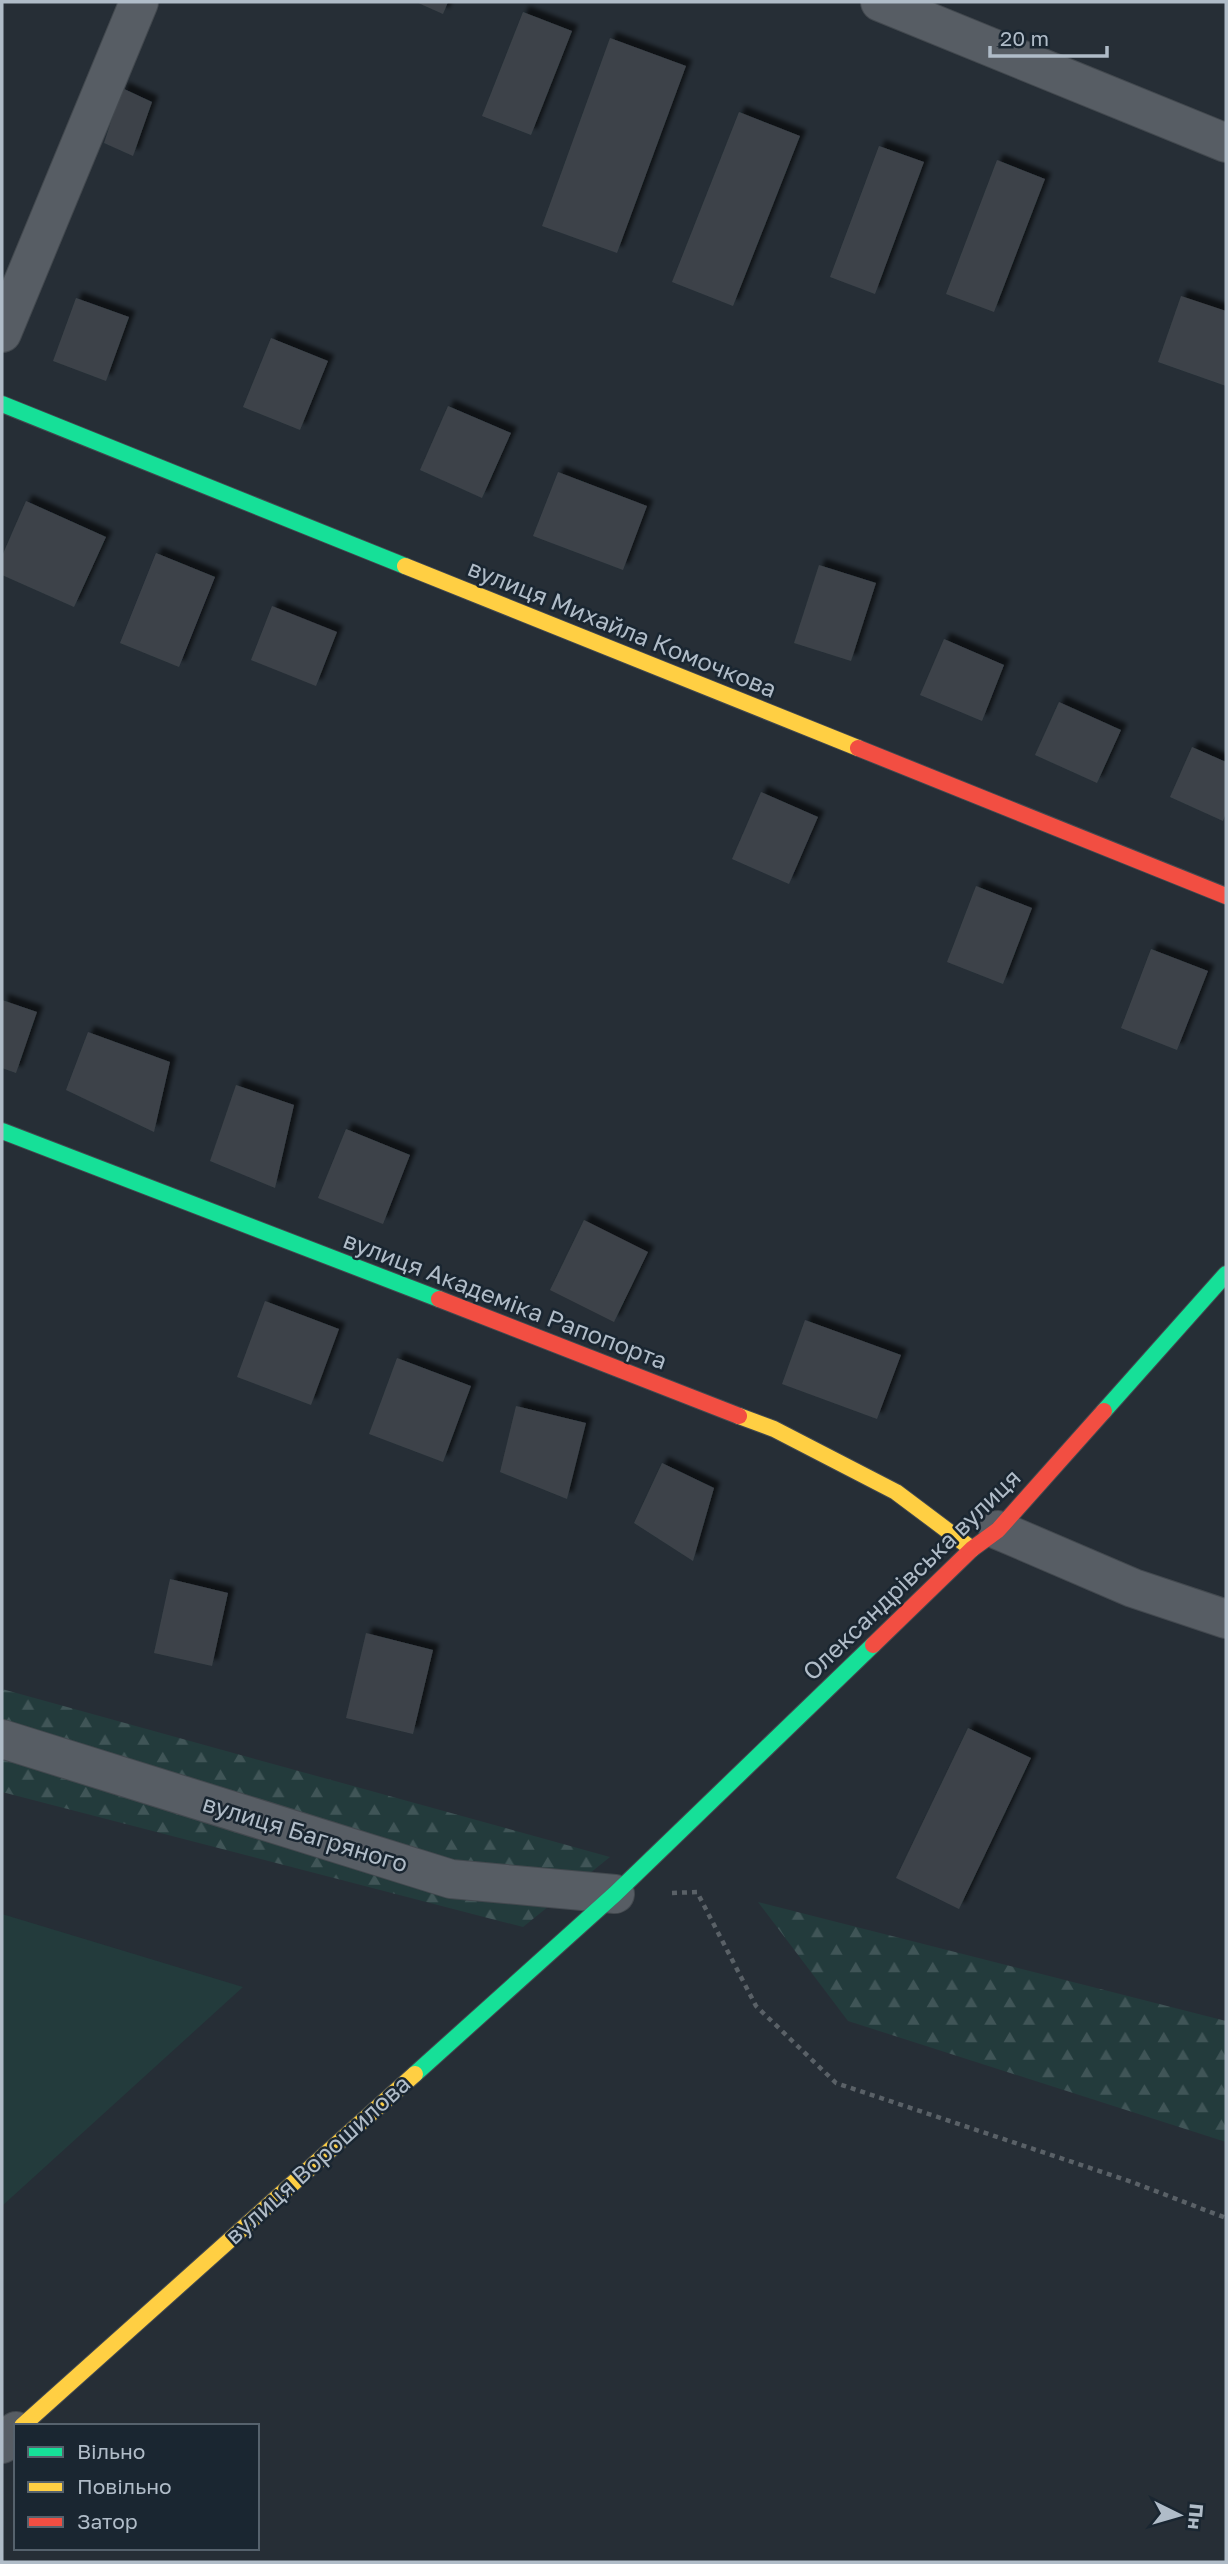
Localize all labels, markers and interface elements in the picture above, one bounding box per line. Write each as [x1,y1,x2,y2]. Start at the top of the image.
scale bar [990,14,1107,58]
text: 20 m [1000,25,1049,51]
street label: вулиця Михайла Комочкова [464,552,781,703]
street label: вулиця Академіка Рапопорта [340,1224,671,1375]
street label: Олександрівська вулиця [796,1462,1026,1685]
street label: вулиця Багряного [199,1788,411,1878]
street label: вулиця Ворошилова [219,2068,415,2250]
legend [14,2424,259,2550]
text: Вільно [77,2438,145,2464]
text: Повільно [77,2473,172,2499]
north arrow [1144,2480,1214,2550]
text: Пн [1184,2503,1209,2530]
text: Затор [77,2508,138,2534]

